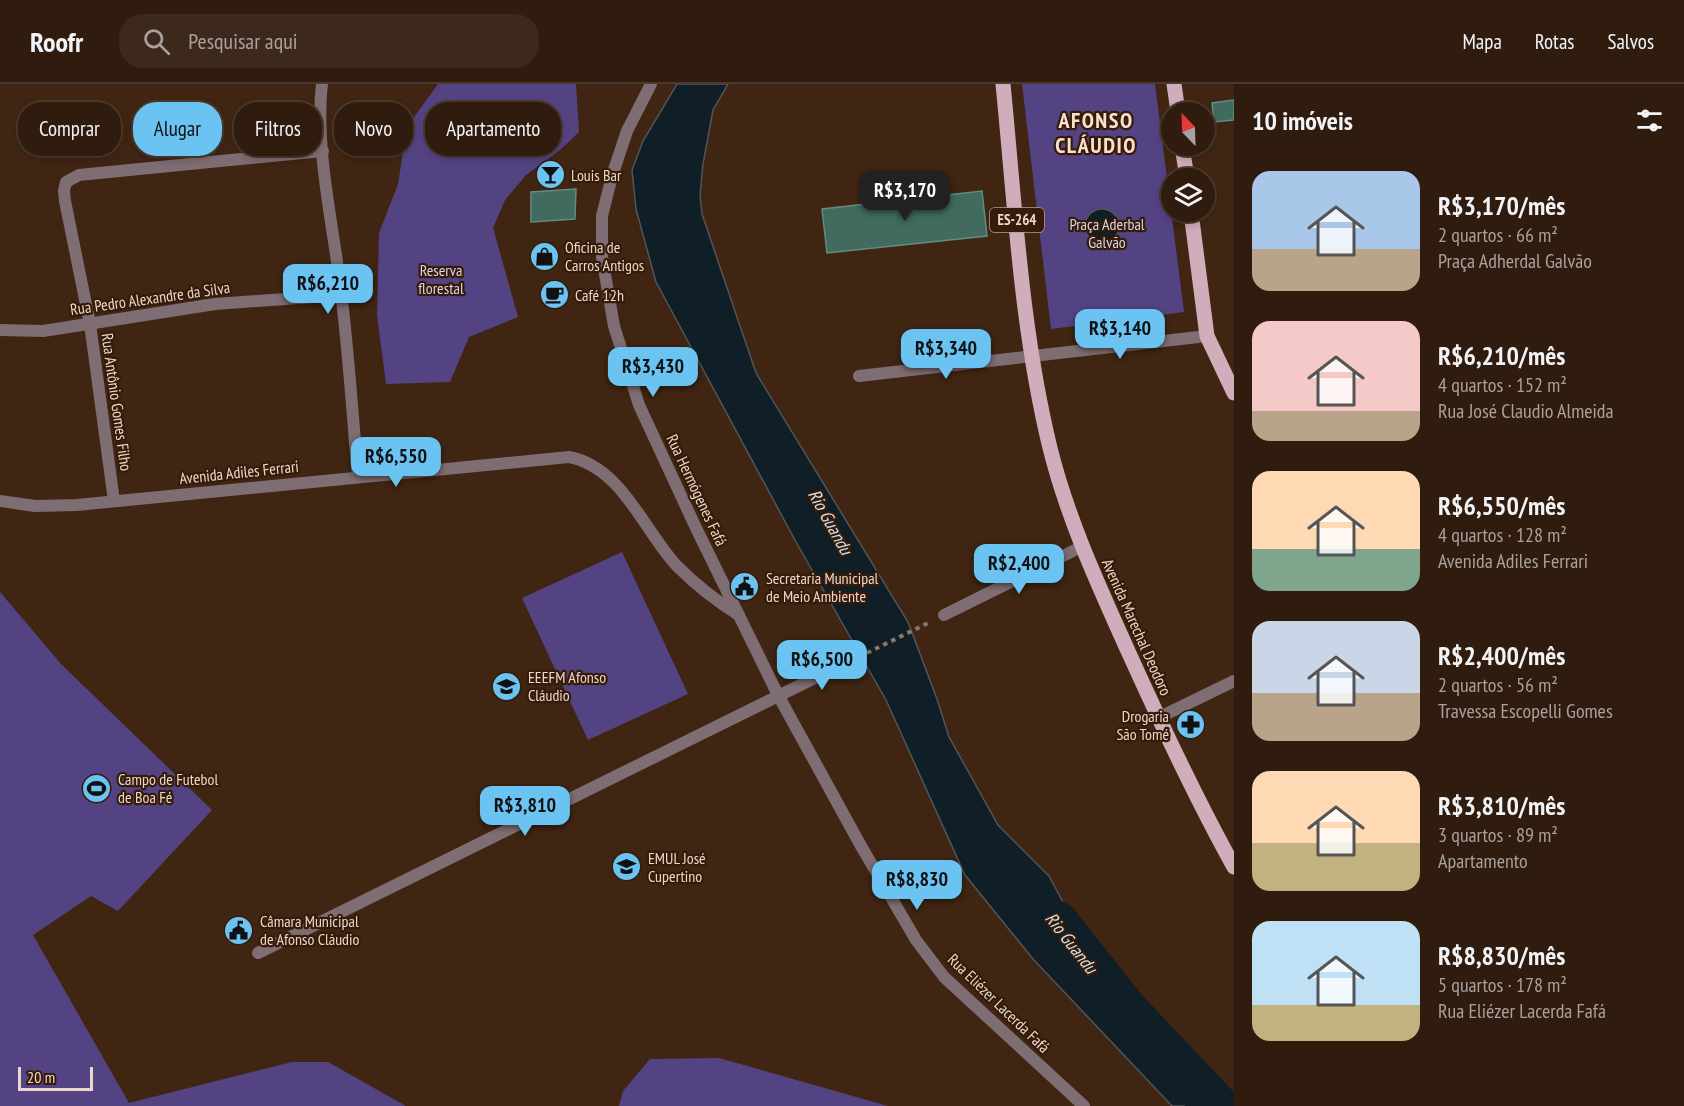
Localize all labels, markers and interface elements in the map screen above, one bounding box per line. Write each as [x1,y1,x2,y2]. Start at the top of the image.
search box [119,14,539,68]
text: Roofr [30,23,83,60]
icon: search [140,25,173,58]
text: Pesquisar aqui [188,27,297,55]
text: Mapa [1462,28,1502,55]
text: Rotas [1535,28,1574,55]
text: Salvos [1607,28,1654,55]
chip: Comprar [18,102,121,156]
chip: Alugar [133,102,222,156]
chip: Filtros [234,102,322,156]
chip: Novo [334,102,413,156]
chip: Apartamento [425,102,561,156]
north arrow [1161,102,1215,156]
map controls [1161,102,1215,222]
text: 10 imóveis [1252,104,1353,137]
icon: filters [1633,104,1666,137]
district label: AFONSO CLÁUDIO [1055,106,1137,159]
bar icon: Louis Bar [534,159,566,191]
place label: Louis Bar [571,165,622,185]
button: layers [1161,168,1215,222]
pin: R$3,170 [850,171,960,222]
text: R$3,170 [874,177,936,203]
text: R$3,170/mês [1438,189,1565,222]
icon: home [1300,195,1372,267]
road number: ES-264 [990,208,1044,232]
park label: Praça Aderbal Galvão [1069,214,1145,252]
text: 2 quartos · 66 m² [1438,222,1558,248]
place label: Oficina de Carros Antigos [565,237,644,275]
shop icon: Oficina de Carros Antigos [528,240,560,272]
text: Praça Adherdal Galvão [1438,248,1592,274]
park label: Reserva florestal [418,260,464,298]
pin: R$6,210 [273,264,383,315]
text: R$6,210 [297,270,359,296]
street label: Rua Pedro Alexandre da Silva [69,277,231,319]
cafe icon: Café 12h [538,279,570,311]
place label: Café 12h [575,285,624,305]
pin: R$3,140 [1065,309,1175,360]
text: R$3,140 [1089,315,1151,341]
pin: R$3,340 [891,329,1001,380]
street label: Rua Antônio Gomes Filho [97,332,137,472]
text: R$3,340 [915,335,977,361]
text: R$6,210/mês [1438,339,1565,372]
icon: home [1300,345,1372,417]
pin: R$3,430 [598,347,708,398]
text: R$3,430 [622,353,684,379]
text: 4 quartos · 152 m² [1438,372,1567,398]
text: Rua José Claudio Almeida [1438,398,1613,424]
street label: Rua Hermógenes Fafá [662,431,732,549]
pin: R$6,550 [341,437,451,488]
text: R$6,550 [365,443,427,469]
street label: Avenida Adiles Ferrari [178,456,300,488]
water label: Rio Guandu [803,485,858,560]
text: R$6,550/mês [1438,489,1565,522]
icon: home [1300,495,1372,567]
text: 4 quartos · 128 m² [1438,522,1567,548]
pin: R$2,400 [964,544,1074,595]
text: Avenida Adiles Ferrari [1438,548,1588,574]
text: R$2,400 [988,550,1050,576]
street label: Avenida Marechal Deodoro [1098,555,1176,699]
place label: Secretaria Municipal de Meio Ambiente [766,568,879,606]
public building icon: Secretaria Municipal de Meio Ambiente [729,571,761,603]
text: R$2,400/mês [1438,639,1565,672]
pin: R$6,500 [767,640,877,691]
icon: home [1300,645,1372,717]
text: R$6,500 [791,646,853,672]
place label: EEEFM Afonso Cláudio [528,667,606,705]
school or university icon: EEEFM Afonso Cláudio [491,670,523,702]
text: 2 quartos · 56 m² [1438,672,1558,698]
text: Travessa Escopelli Gomes [1438,698,1613,724]
place label: Drogaria São Tomé [1116,706,1169,744]
pharmacy icon: Drogaria São Tomé [1174,709,1206,741]
place label: Campo de Futebol de Boa Fé [118,769,218,807]
sports icon: Campo de Futebol de Boa Fé [81,772,113,804]
pin: R$3,810 [470,786,580,837]
text: R$3,810/mês [1438,789,1565,822]
text: R$3,810 [494,792,556,818]
icon: home [1300,795,1372,867]
text: 3 quartos · 89 m² [1438,822,1558,848]
place label: EMUL José Cupertino [648,848,706,886]
text: Apartamento [1438,848,1528,874]
school or university icon: EMUL José Cupertino [611,851,643,883]
pin: R$8,830 [862,860,972,911]
text: R$8,830 [886,866,948,892]
water label: Rio Guandu [1040,907,1103,979]
place label: Câmara Municipal de Afonso Cláudio [260,911,359,949]
public building icon: Câmara Municipal de Afonso Cláudio [223,914,255,946]
text: R$8,830/mês [1438,939,1565,972]
icon: home [1300,945,1372,1017]
street label: Rua Eliézer Lacerda Fafá [944,949,1054,1057]
text: 5 quartos · 178 m² [1438,972,1567,998]
text: Rua Eliézer Lacerda Fafá [1438,998,1606,1024]
scale bar [18,1064,93,1092]
text: 20 m [27,1067,55,1087]

